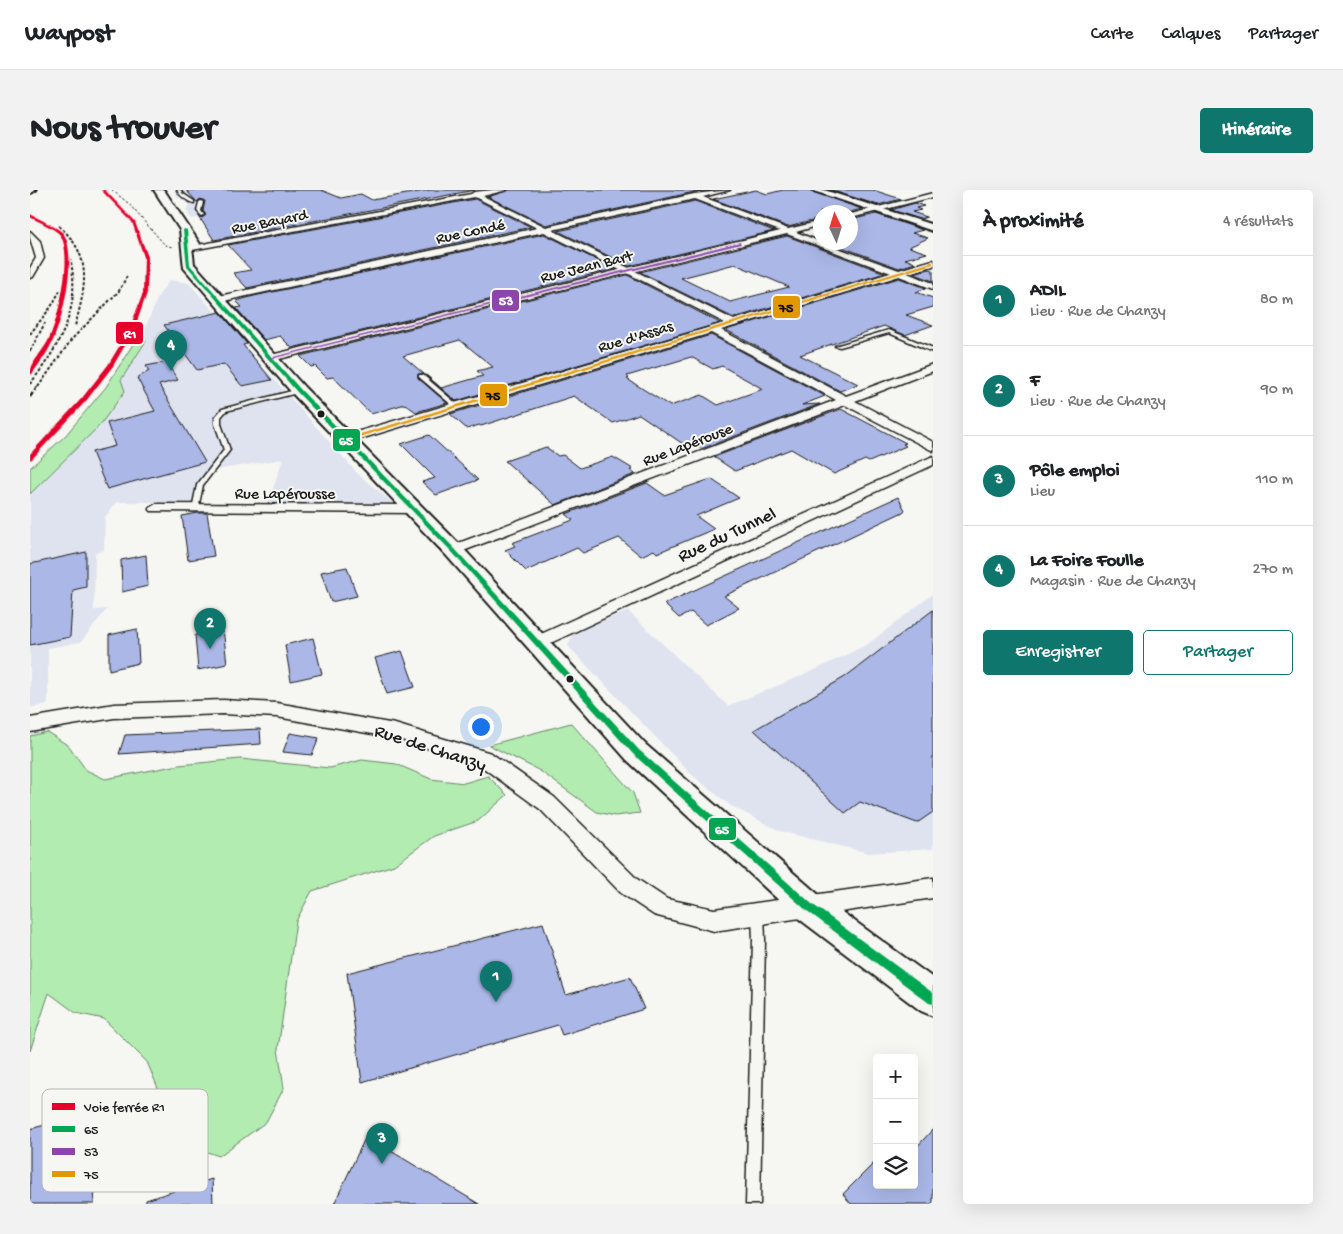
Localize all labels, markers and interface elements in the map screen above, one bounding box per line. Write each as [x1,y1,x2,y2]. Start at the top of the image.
text: Waypost [25,20,113,49]
text: Carte [1091,24,1134,45]
text: Calques [1162,24,1220,45]
text: Partager [1248,24,1318,45]
button: Itinéraire [1200,108,1313,153]
text: Nous trouver [30,110,216,151]
north arrow [813,205,858,250]
street label: Rue Bayard [230,206,311,240]
text: À proximité [983,210,1084,235]
text: 4 résultats [1223,213,1293,232]
street label: Rue Condé [434,217,508,250]
street label: Rue Jean Bart [539,247,636,289]
text: ADIL [1030,280,1065,303]
line badge: 53 [491,289,520,312]
text: 1 [996,291,1002,310]
text: 80 m [1260,291,1293,310]
text: 53 [499,294,513,311]
line badge: 75 [772,295,801,319]
text: 75 [778,301,794,318]
text: Lieu · Rue de Chanzy [1030,303,1166,322]
street label: Rue d'Assas [596,318,677,359]
line badge: R1 [115,321,144,345]
text: R1 [123,327,137,344]
pin: 4 [155,330,187,371]
text: F [1030,370,1040,393]
text: 2 [995,381,1003,400]
text: 90 m [1261,381,1293,400]
line badge: 75 [479,383,508,407]
text: 75 [485,389,501,406]
text: Lieu · Rue de Chanzy [1030,393,1166,412]
unlabelled marker [316,409,326,419]
street label: Rue Lapérouse [641,420,736,472]
line badge: 65 [332,428,361,452]
text: 65 [339,434,354,451]
text: Pôle emploi [1030,460,1120,483]
text: 3 [995,471,1003,490]
text: 110 m [1256,471,1293,490]
text: Lieu [1030,483,1055,502]
street label: Rue Lapérousse [235,486,336,505]
street label: Rue du Tunnel [675,503,780,569]
text: La Foire Foulle [1030,550,1143,573]
text: 4 [995,561,1003,580]
text: 270 m [1253,561,1293,580]
text: Magasin · Rue de Chanzy [1030,573,1196,592]
pin: 2 [194,608,226,649]
button: Enregistrer [983,630,1133,675]
button: Partager [1143,630,1293,675]
unlabelled marker [565,674,575,684]
your location [468,714,494,740]
street label: Rue de Chanzy [371,720,489,778]
line badge: 65 [708,817,737,841]
text: 65 [715,823,730,840]
pin: 1 [480,961,512,1002]
map controls [873,1054,918,1189]
button: + [873,1054,918,1099]
legend [42,1089,208,1192]
button: − [873,1099,918,1144]
text: Voie ferrée R1 [83,1100,165,1117]
text: 65 [84,1123,98,1140]
pin: 3 [366,1123,398,1164]
button: layers [873,1144,918,1189]
text: 53 [84,1145,99,1162]
text: 75 [83,1168,99,1185]

